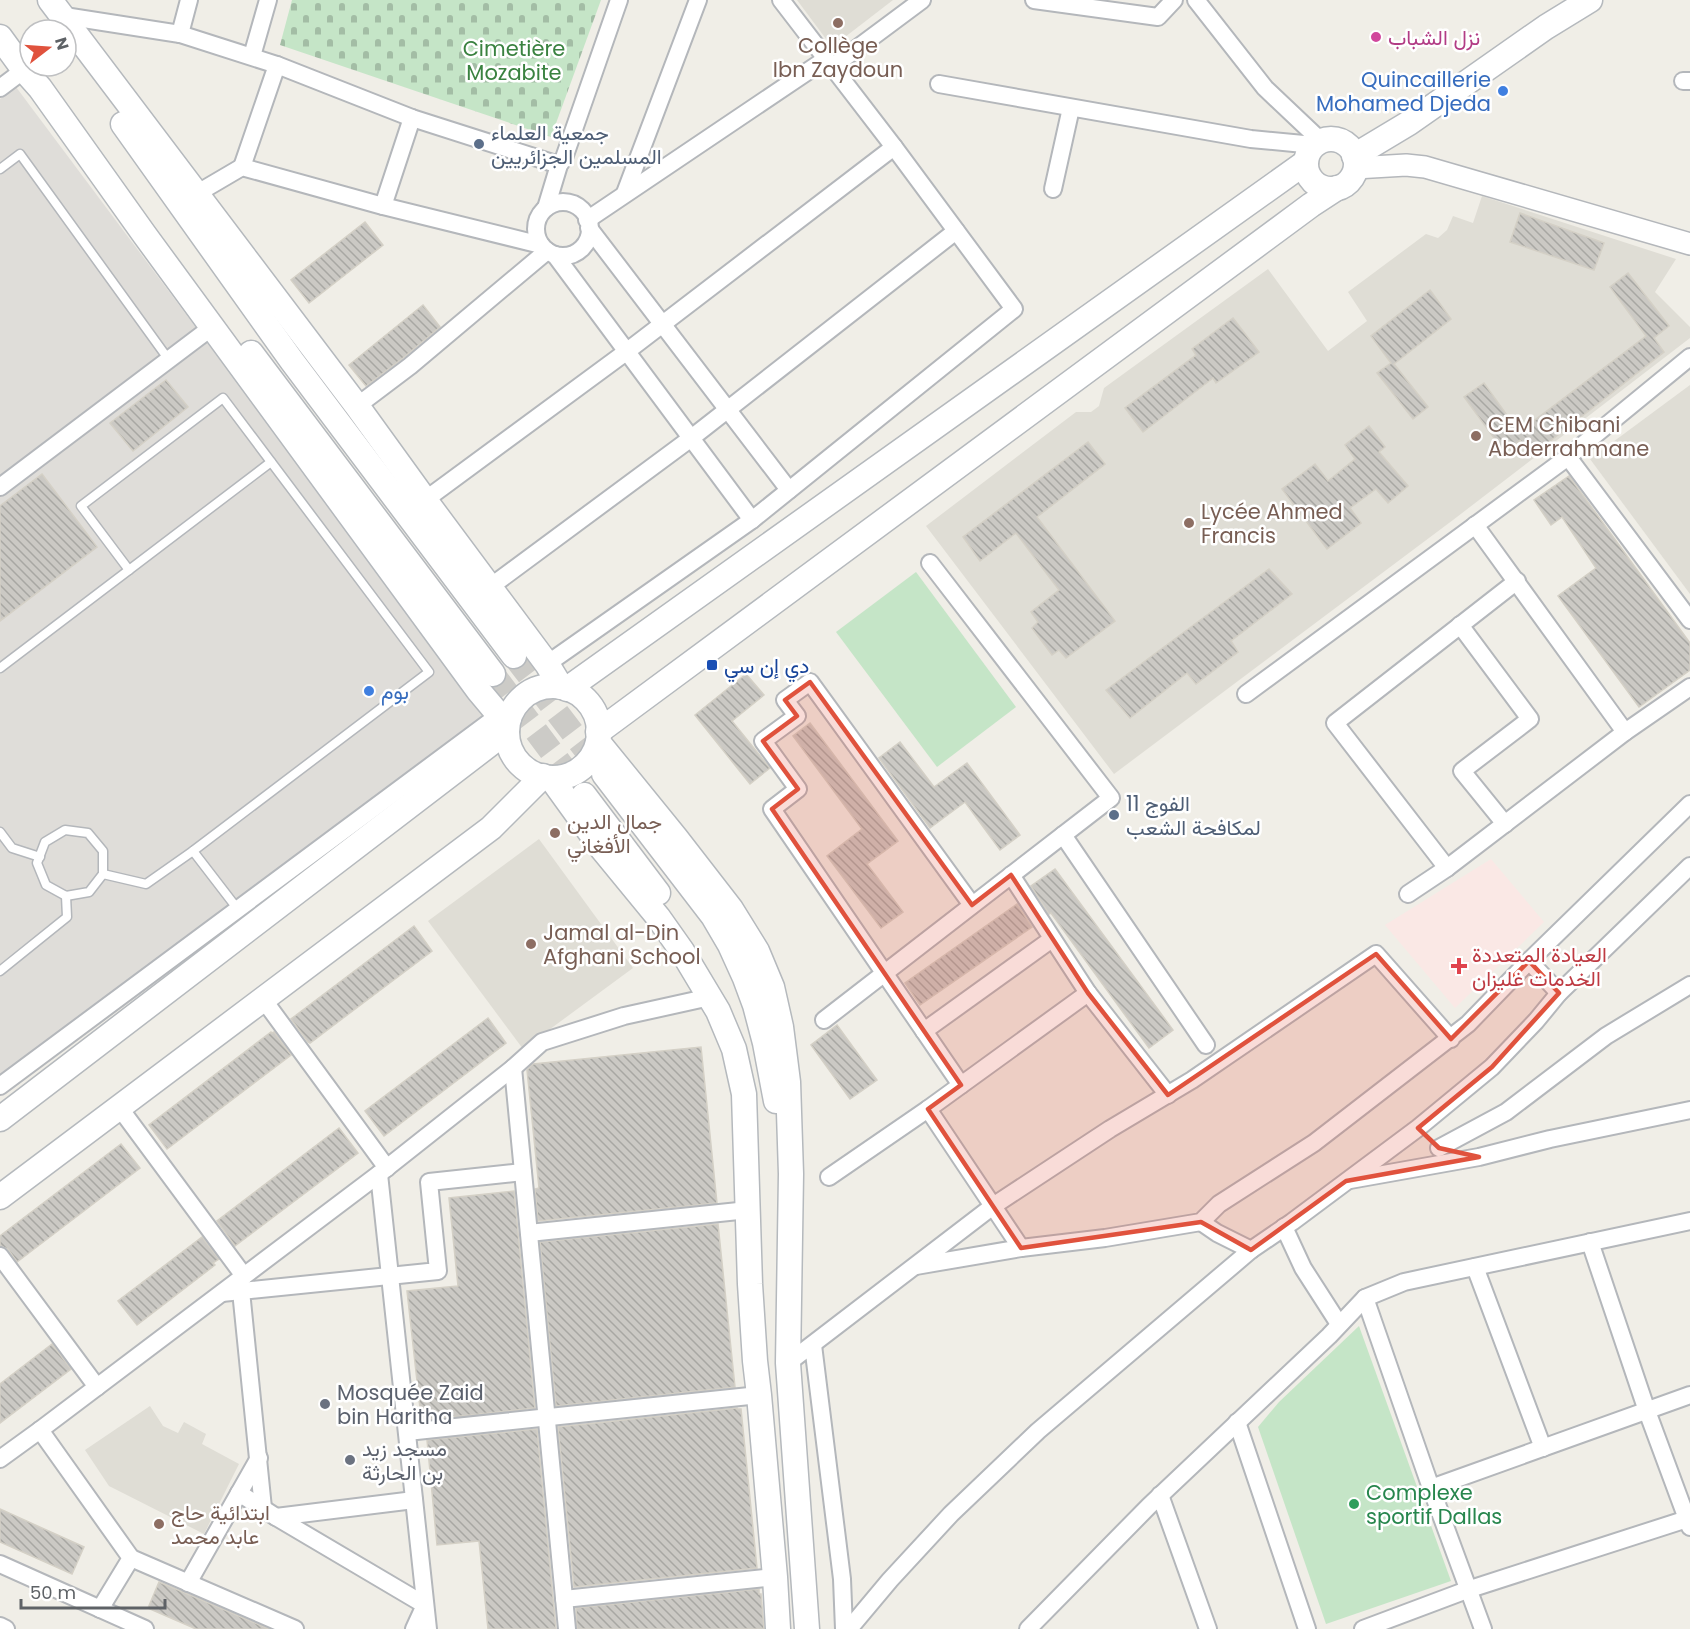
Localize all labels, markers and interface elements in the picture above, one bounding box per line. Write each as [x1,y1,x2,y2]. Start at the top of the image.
marker: Collège Ibn Zaydoun [831,16,845,30]
north arrow [18,18,78,78]
place label: نزل الشباب [1388,23,1480,52]
marker: نزل الشباب [1369,30,1383,44]
place label: Collège Ibn Zaydoun [773,31,903,84]
park label: Cimetière Mozabite [463,34,565,87]
text: N [49,35,75,53]
place label: Quincaillerie Mohamed Djeda [1316,65,1491,118]
marker: Quincaillerie Mohamed Djeda [1496,84,1510,98]
place label: جمعية العلماء المسلمين الجزائريين [491,118,662,171]
marker: جمعية العلماء المسلمين الجزائريين [472,137,486,151]
place label: CEM Chibani Abderrahmane [1488,410,1649,463]
marker: CEM Chibani Abderrahmane [1469,429,1483,443]
place label: Lycée Ahmed Francis [1201,497,1343,550]
marker: Lycée Ahmed Francis [1182,516,1196,530]
place label: دي إن سي [724,651,809,683]
marker: دي إن سي [705,658,719,672]
place label: بوم [381,677,409,706]
marker: بوم [362,684,376,698]
place label: الفوج 11 لمكافحة الشعب [1126,789,1261,842]
place label: جمال الدين الأفغاني [567,807,662,863]
marker: الفوج 11 لمكافحة الشعب [1107,808,1121,822]
marker: جمال الدين الأفغاني [548,826,562,840]
place label: Jamal al-Din Afghani School [543,918,701,971]
marker: Jamal al-Din Afghani School [524,937,538,951]
place label: العيادة المتعددة الخدمات غليزان [1472,940,1607,993]
marker: العيادة المتعددة الخدمات غليزان [1450,957,1468,975]
place label: Mosquée Zaid bin Haritha [337,1378,484,1431]
marker: Mosquée Zaid bin Haritha [318,1397,332,1411]
place label: مسجد زيد بن الحارثة [362,1434,447,1487]
marker: مسجد زيد بن الحارثة [343,1453,357,1467]
place label: Complexe sportif Dallas [1366,1478,1502,1531]
marker: Complexe sportif Dallas [1347,1497,1361,1511]
place label: ابتدائية حاج عابد محمد [171,1498,270,1551]
marker: ابتدائية حاج عابد محمد [152,1517,166,1531]
scale bar [21,1572,165,1610]
text: 50 m [30,1580,76,1605]

